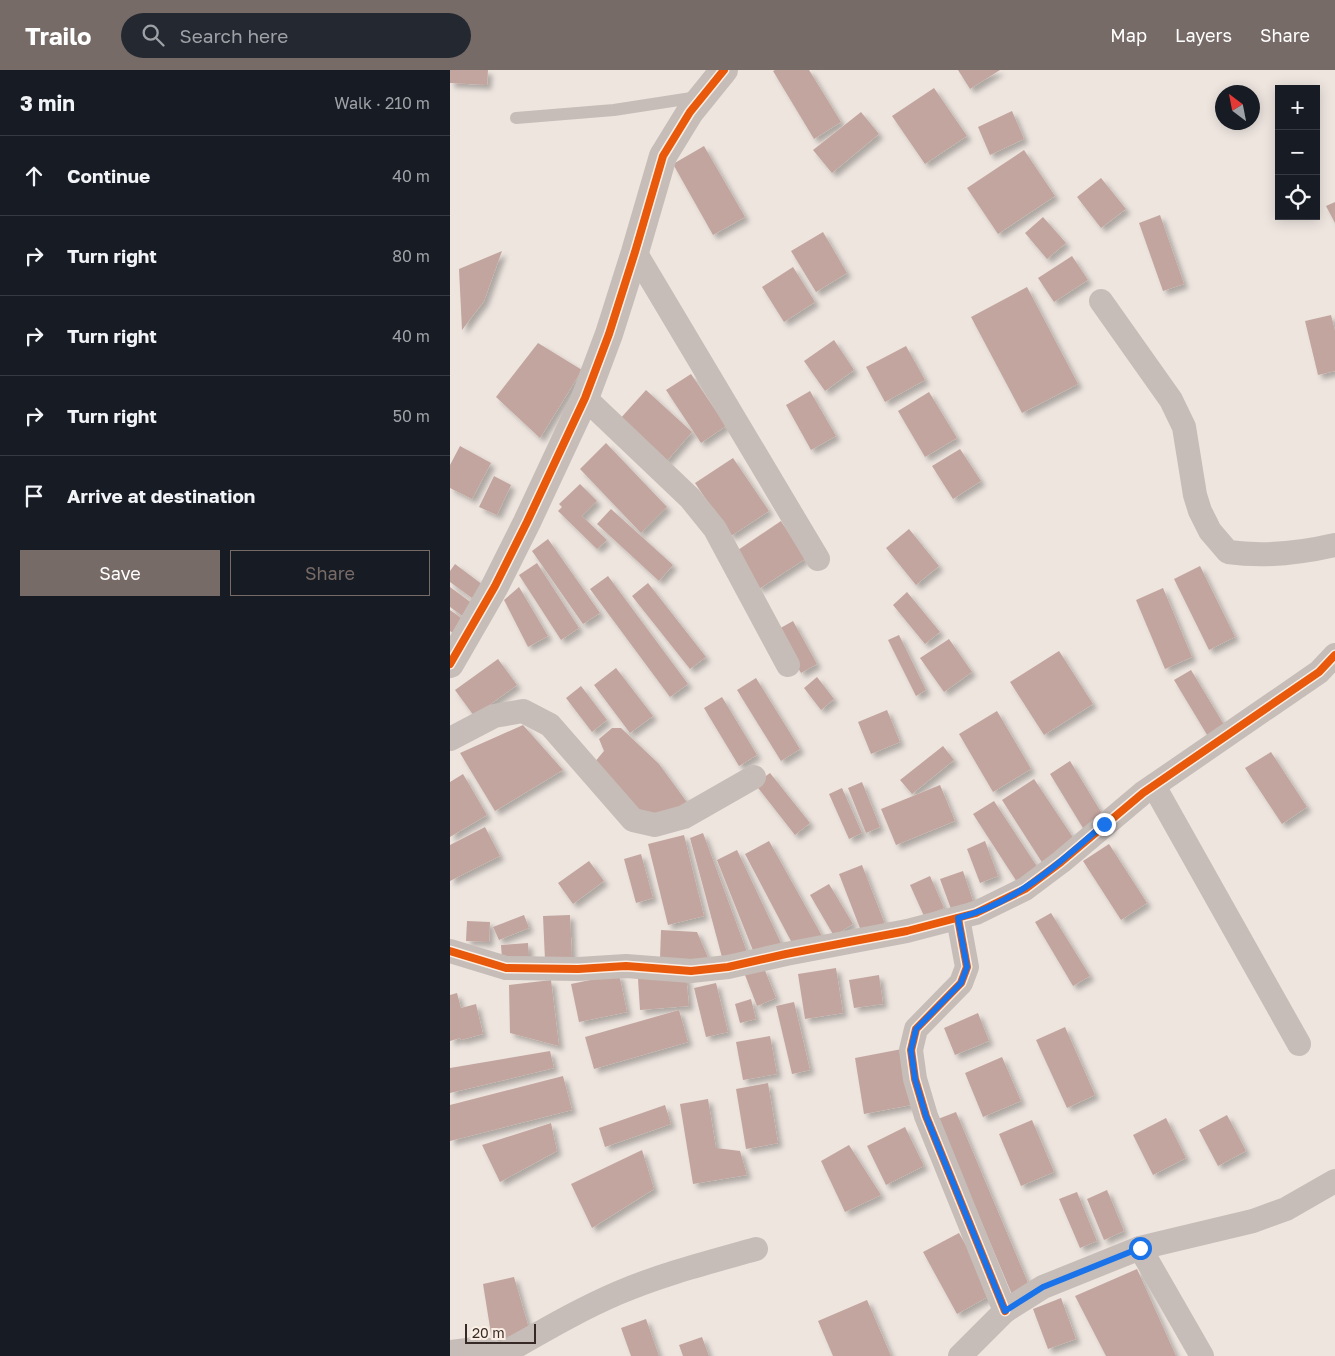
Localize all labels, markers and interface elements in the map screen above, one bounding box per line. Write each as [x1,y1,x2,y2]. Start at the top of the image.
search box [121,13,471,58]
text: Trailo [25,21,91,50]
icon: search [139,21,167,49]
text: Search here [179,24,288,47]
text: Map [1110,24,1147,46]
text: Layers [1175,24,1232,46]
text: Share [1260,24,1310,46]
north arrow [1215,85,1260,130]
map controls [1275,85,1320,220]
button: + [1275,85,1320,130]
text: 3 min [20,90,75,116]
text: Walk · 210 m [334,93,430,113]
button: − [1275,130,1320,175]
icon: ahead [20,162,48,190]
text: Continue [67,164,150,187]
text: 40 m [392,166,430,186]
button: locate [1275,175,1320,220]
icon: right [20,242,48,270]
text: Turn right [67,244,157,267]
text: 80 m [392,246,430,266]
icon: right [20,322,48,350]
text: Turn right [67,324,157,347]
text: 40 m [392,326,430,346]
icon: right [20,402,48,430]
text: Turn right [67,404,157,427]
text: 50 m [393,406,430,426]
icon: arrive [20,482,48,510]
text: Arrive at destination [67,484,255,507]
button: Save [20,550,220,596]
button: Share [230,550,430,596]
route end [1093,813,1116,836]
route start [1129,1237,1152,1260]
scale bar [465,1321,536,1344]
text: 20 m [472,1324,505,1341]

